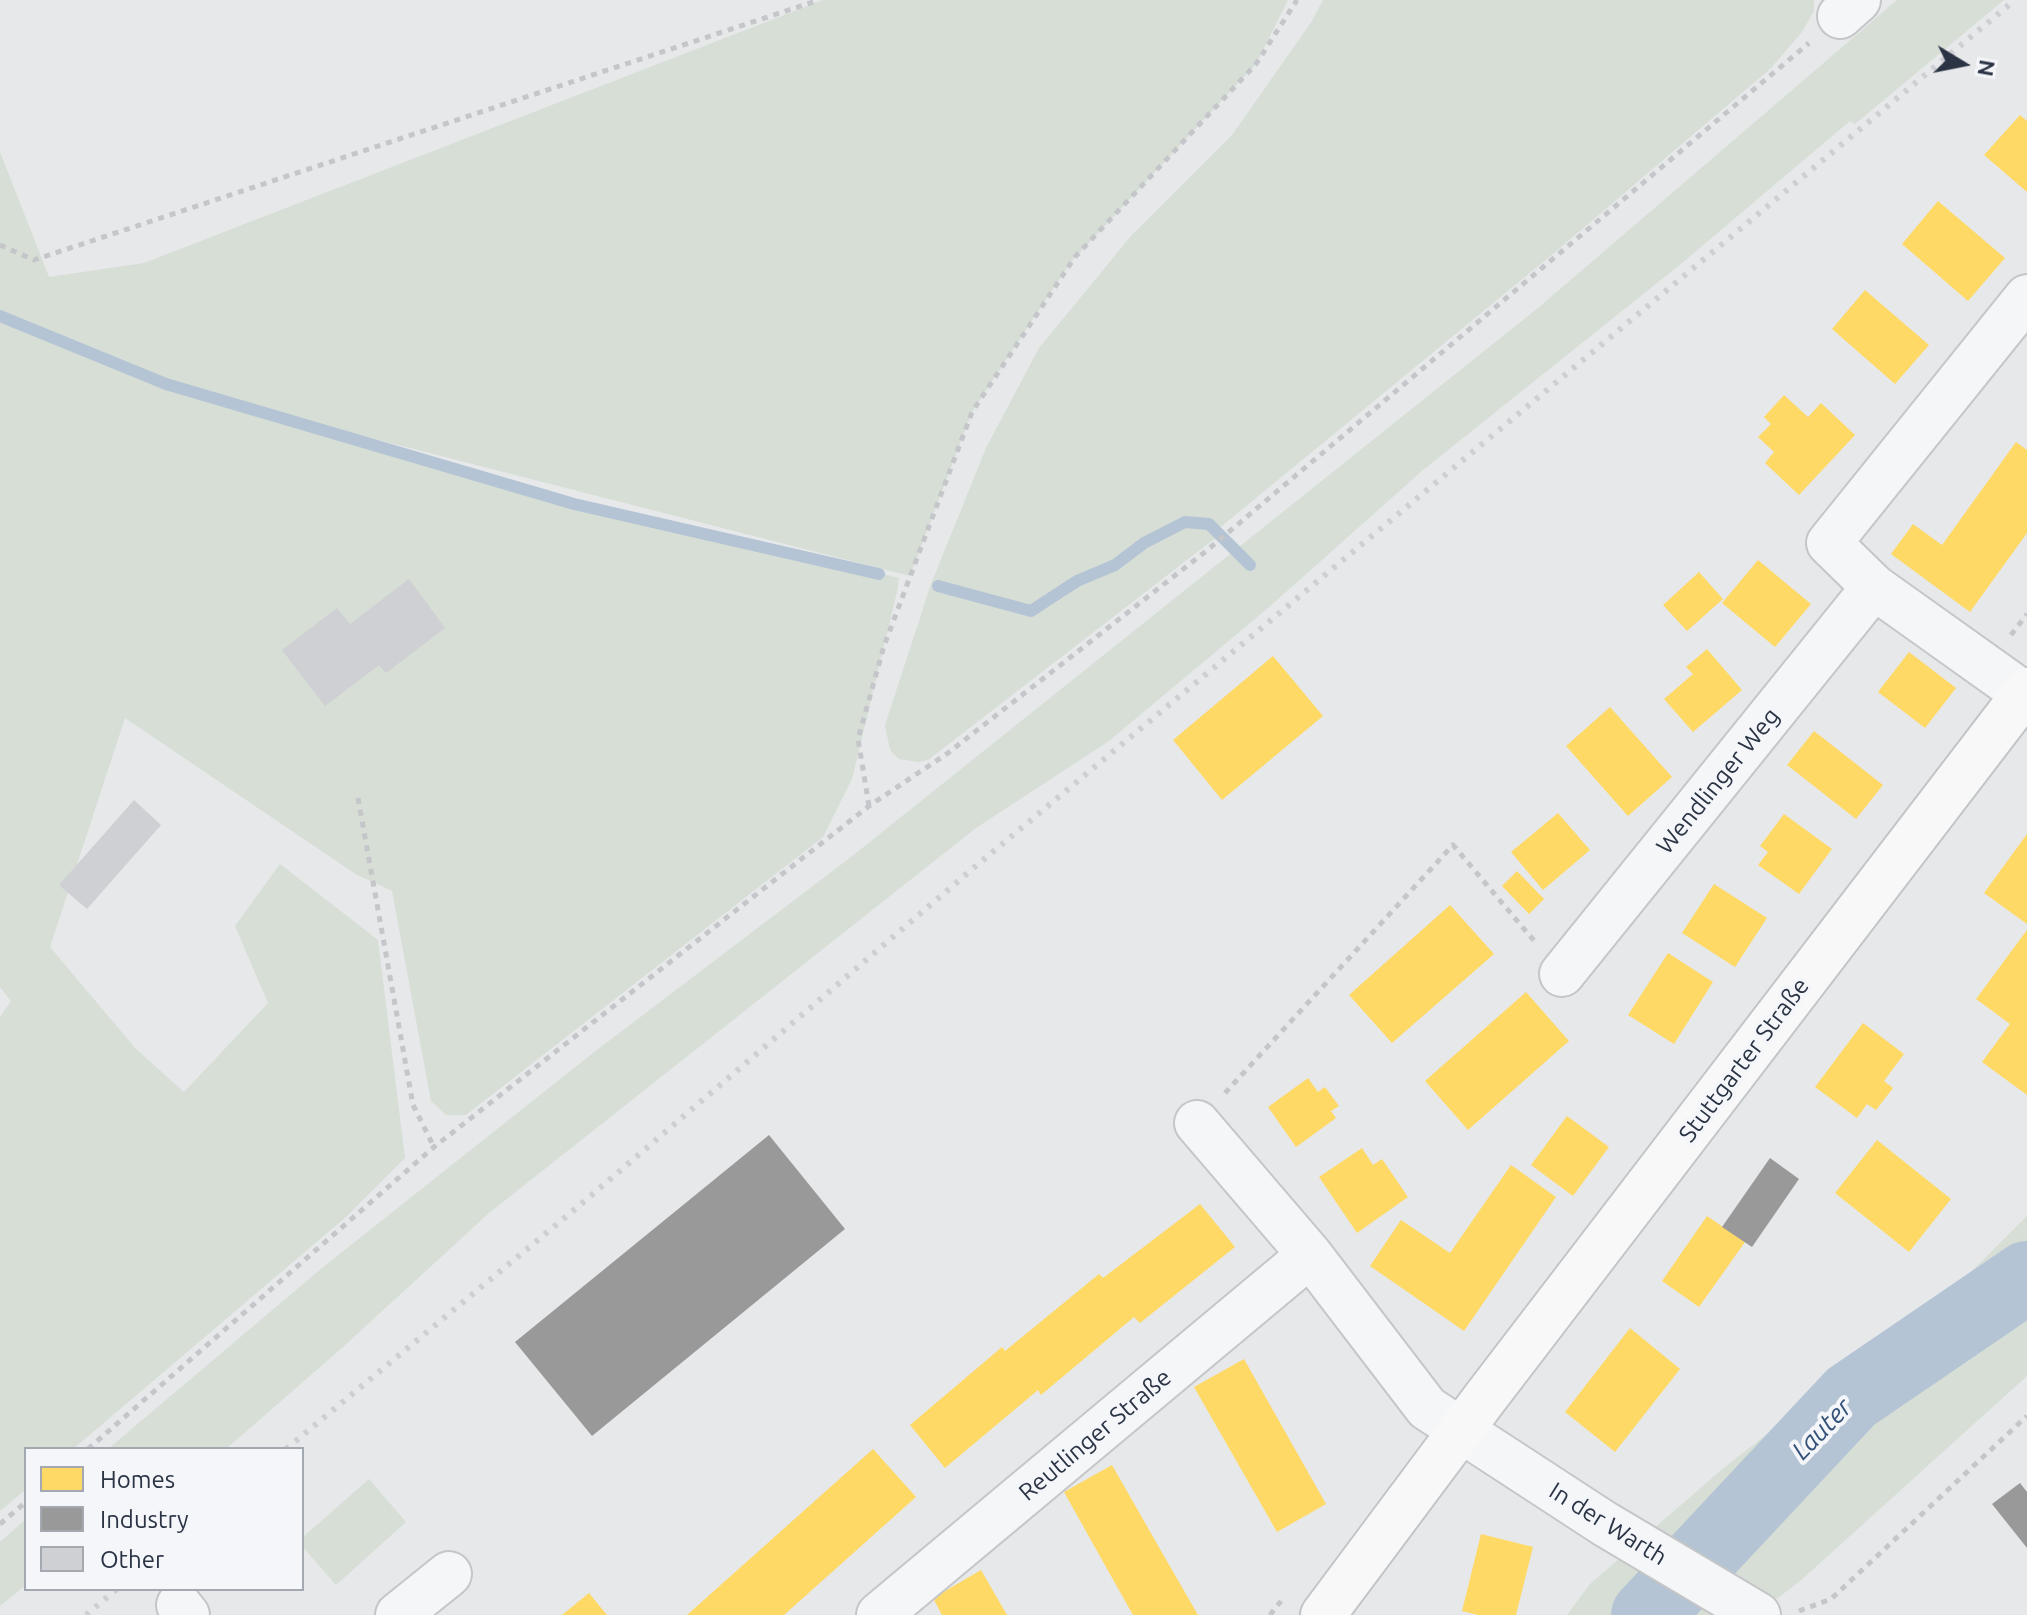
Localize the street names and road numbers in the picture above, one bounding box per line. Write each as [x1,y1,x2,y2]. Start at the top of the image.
street label: Wendlinger Weg [1650,702,1786,860]
street label: Stuttgarter Straße [1673,972,1815,1148]
street label: Reutlinger Straße [1013,1363,1177,1507]
street label: In der Warth [1544,1476,1672,1572]

